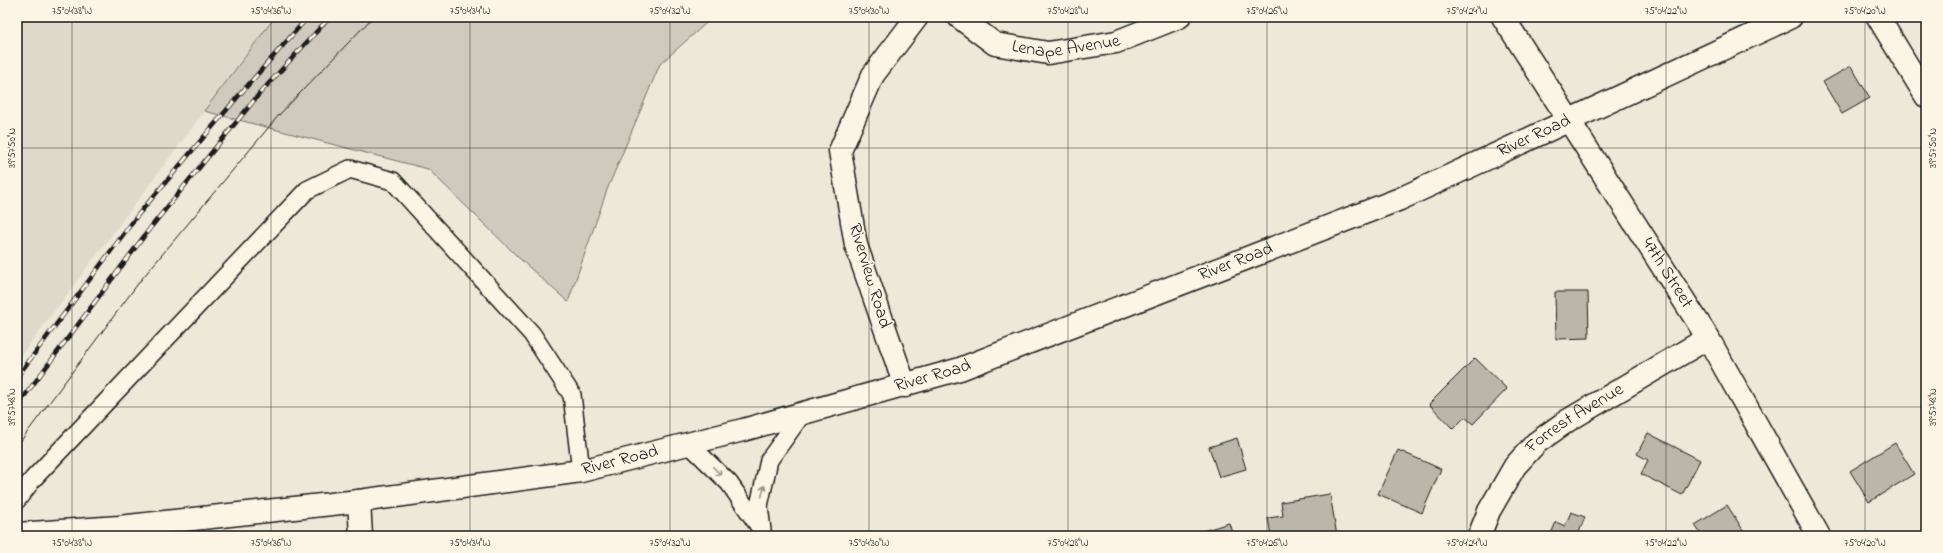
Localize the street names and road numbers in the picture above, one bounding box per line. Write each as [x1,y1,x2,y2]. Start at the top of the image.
street label: Lenape Avenue [1010,28,1126,66]
street label: River Road [1493,108,1575,165]
street label: Riverview Road [841,221,897,331]
street label: 47th Street [1634,233,1699,314]
street label: River Road [1195,236,1277,289]
street label: River Road [892,353,975,400]
street label: Forrest Avenue [1519,377,1630,460]
street label: River Road [579,439,661,483]

